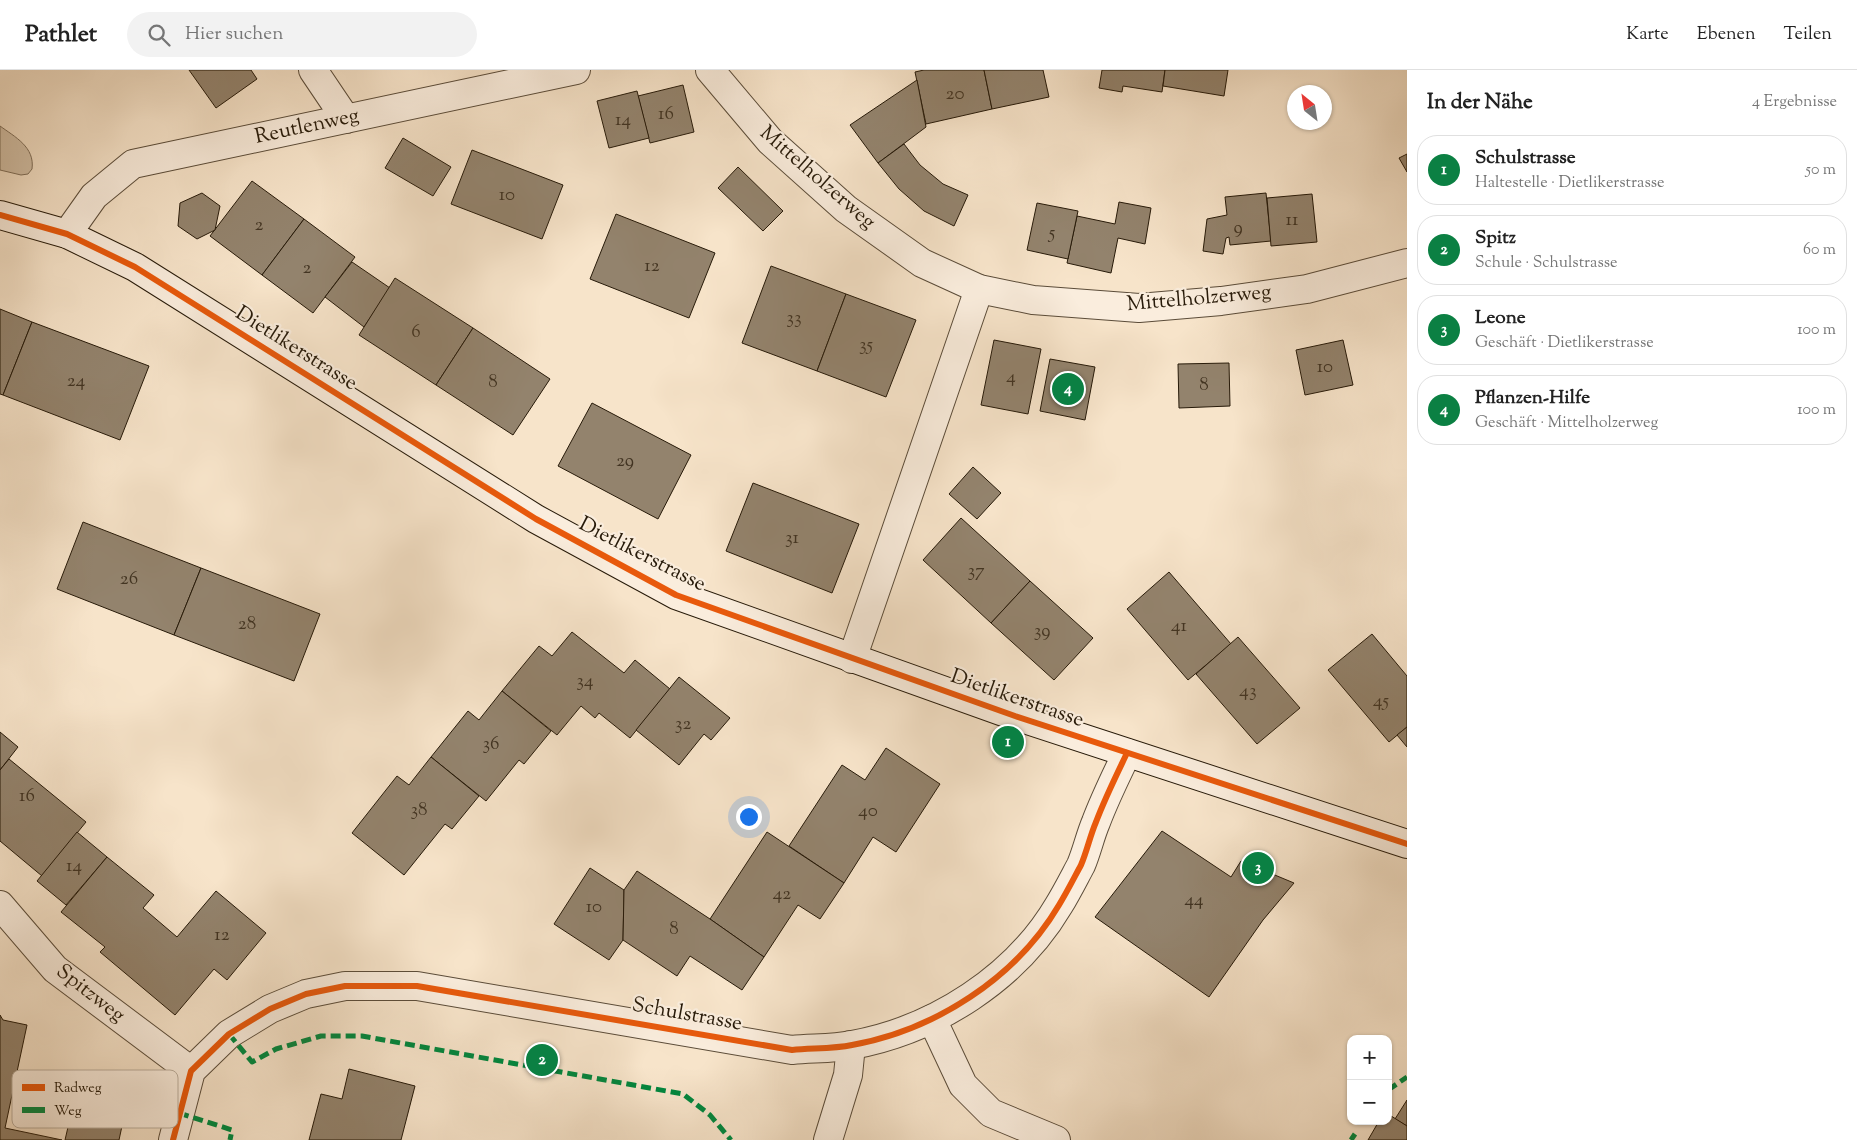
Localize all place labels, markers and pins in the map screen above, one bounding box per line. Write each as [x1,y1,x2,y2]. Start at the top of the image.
pin: 4 [1052,370,1084,408]
pin: 1 [992,723,1024,761]
pin: 3 [1242,849,1274,887]
pin: 2 [526,1041,558,1079]

